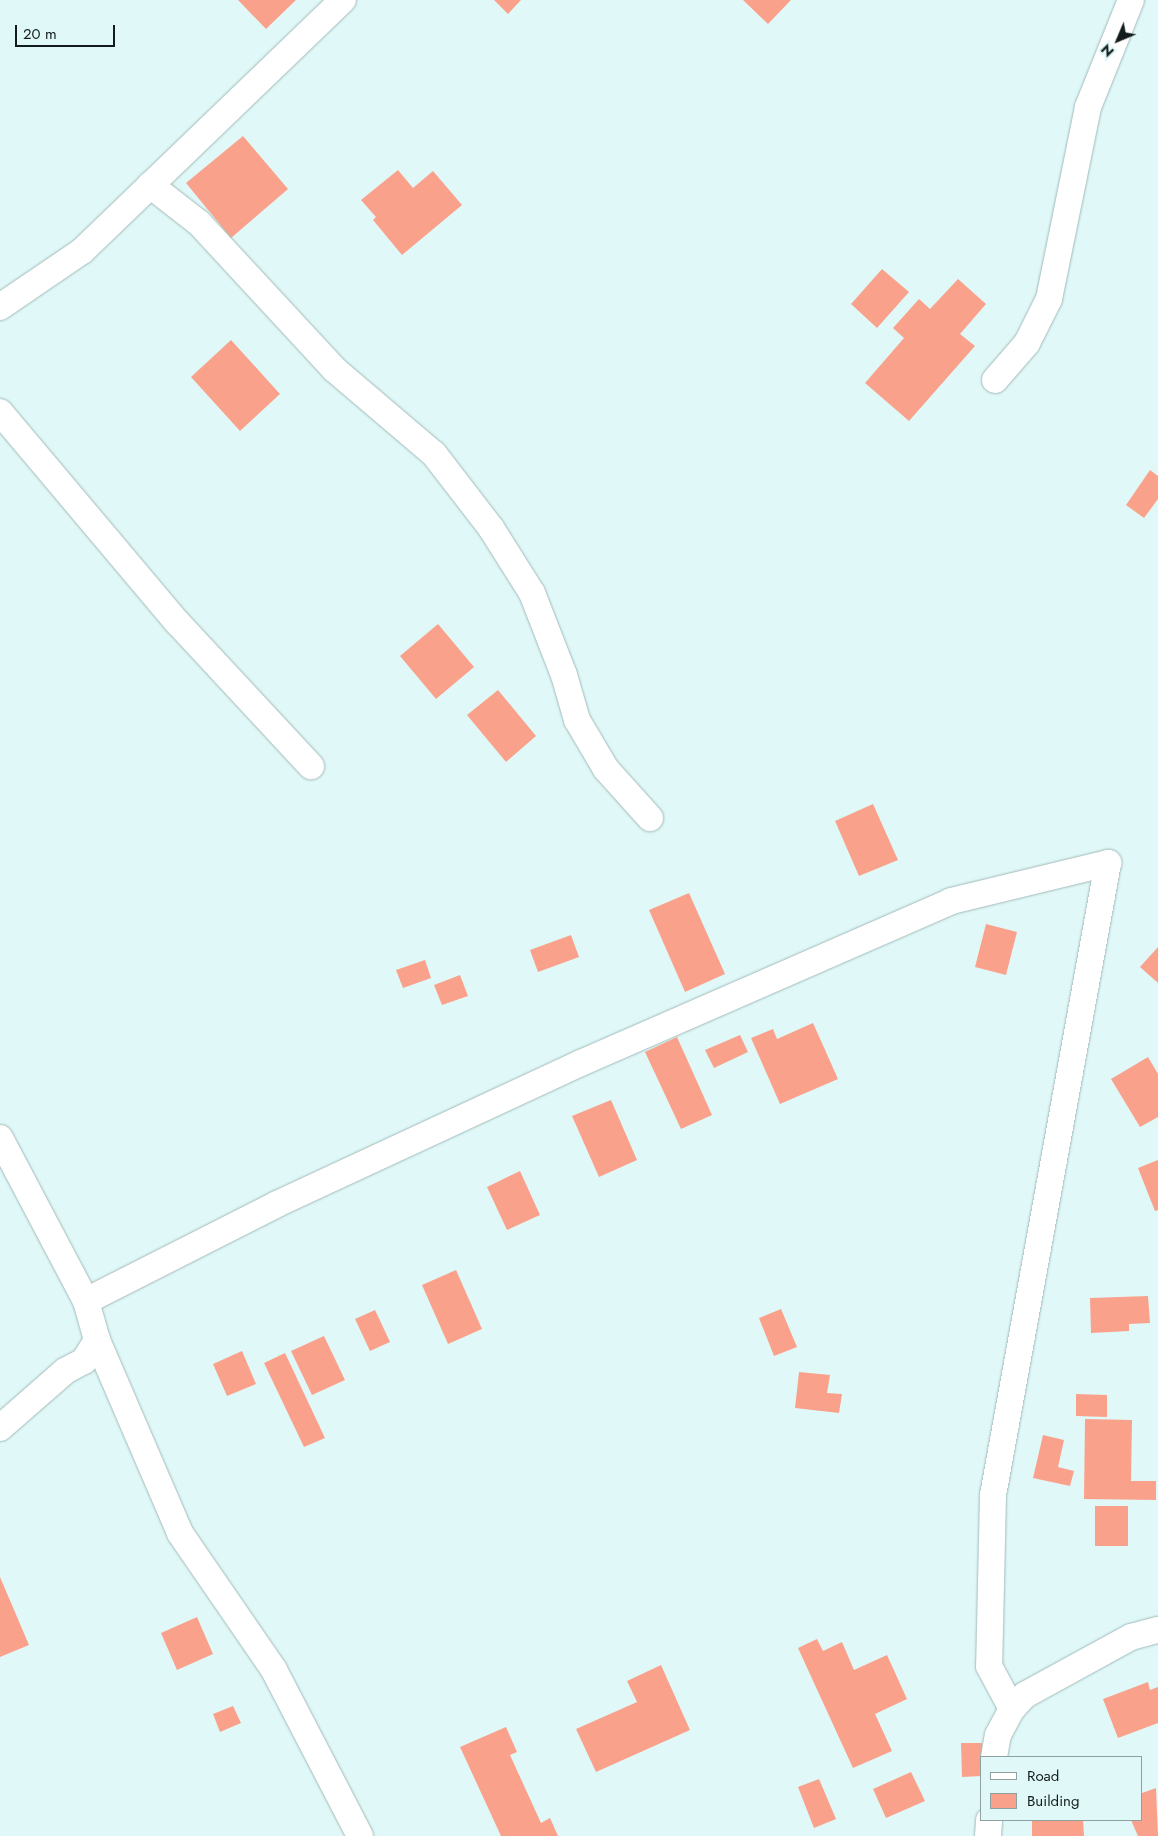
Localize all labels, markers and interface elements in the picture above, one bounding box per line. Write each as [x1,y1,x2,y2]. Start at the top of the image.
scale bar [18,15,118,47]
north arrow [1093,15,1143,65]
text: 20 m [23,23,57,45]
text: N [1096,40,1118,62]
legend [980,1756,1143,1821]
text: Road [1027,1765,1059,1787]
text: Building [1027,1790,1079,1812]

